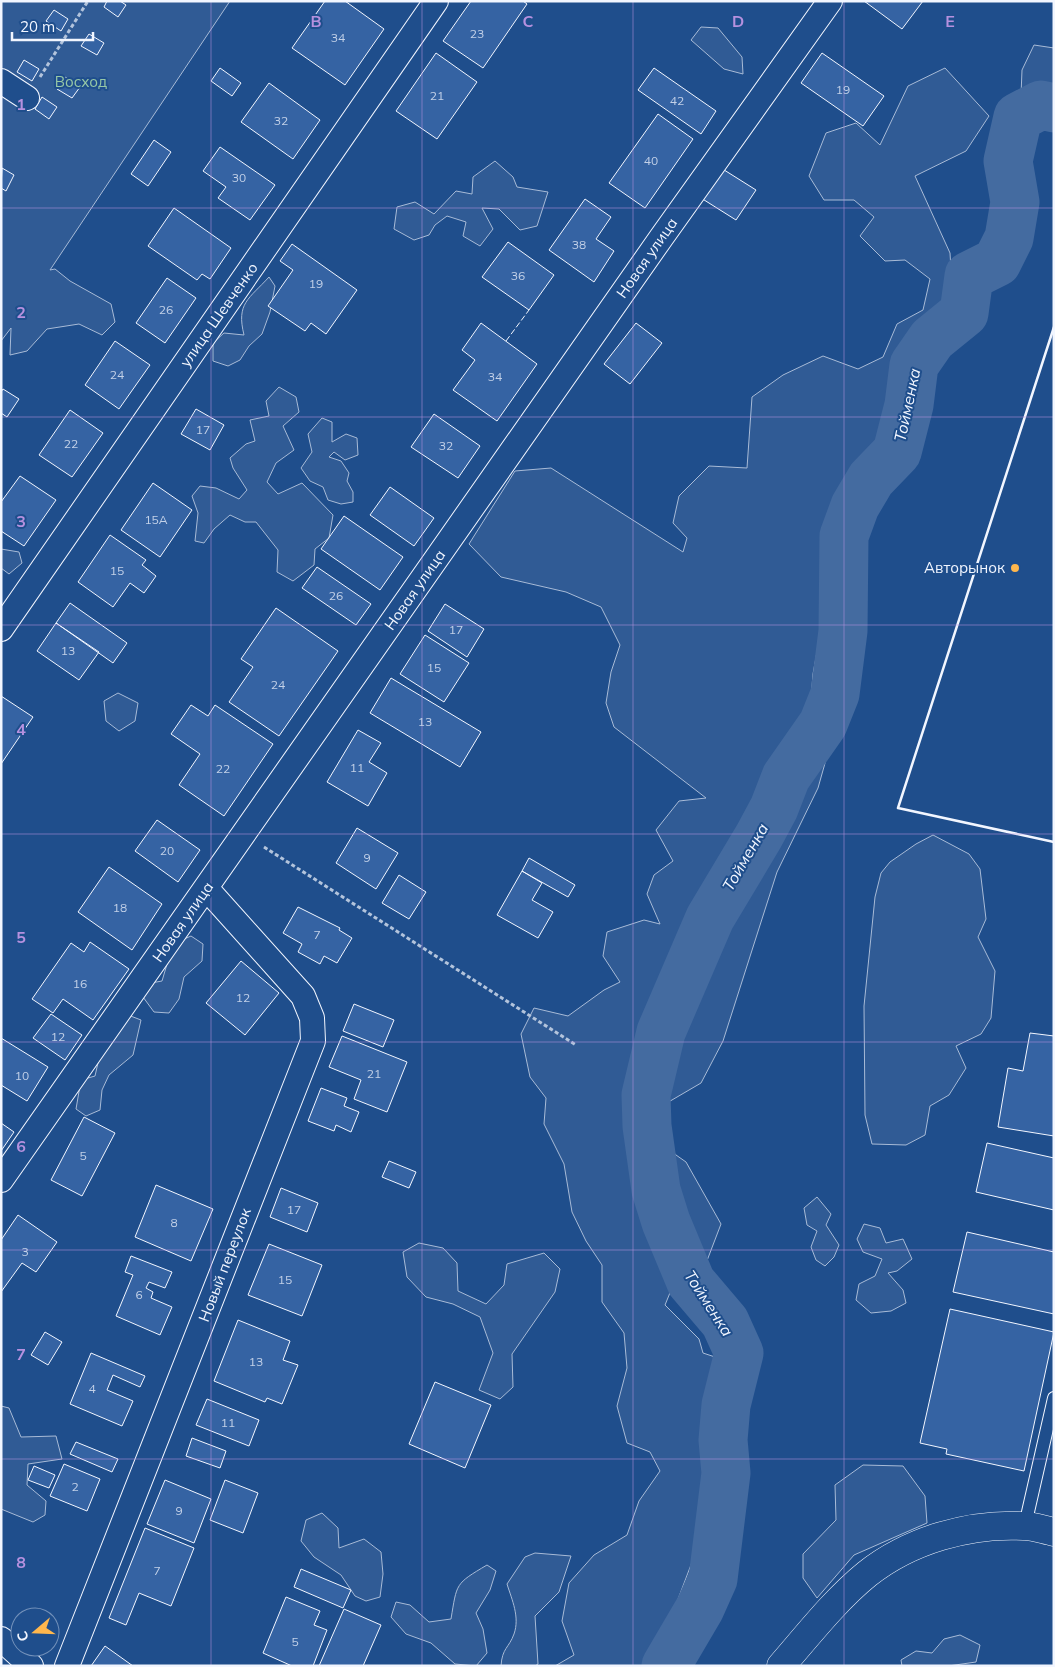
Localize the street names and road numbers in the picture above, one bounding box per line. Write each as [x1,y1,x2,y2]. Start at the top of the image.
street label: Новая улица [612,214,681,301]
street label: улица Шевченко [176,259,262,371]
street label: Новая улица [380,546,449,633]
street label: Новая улица [148,878,217,965]
street label: Новый переулок [194,1204,255,1324]

